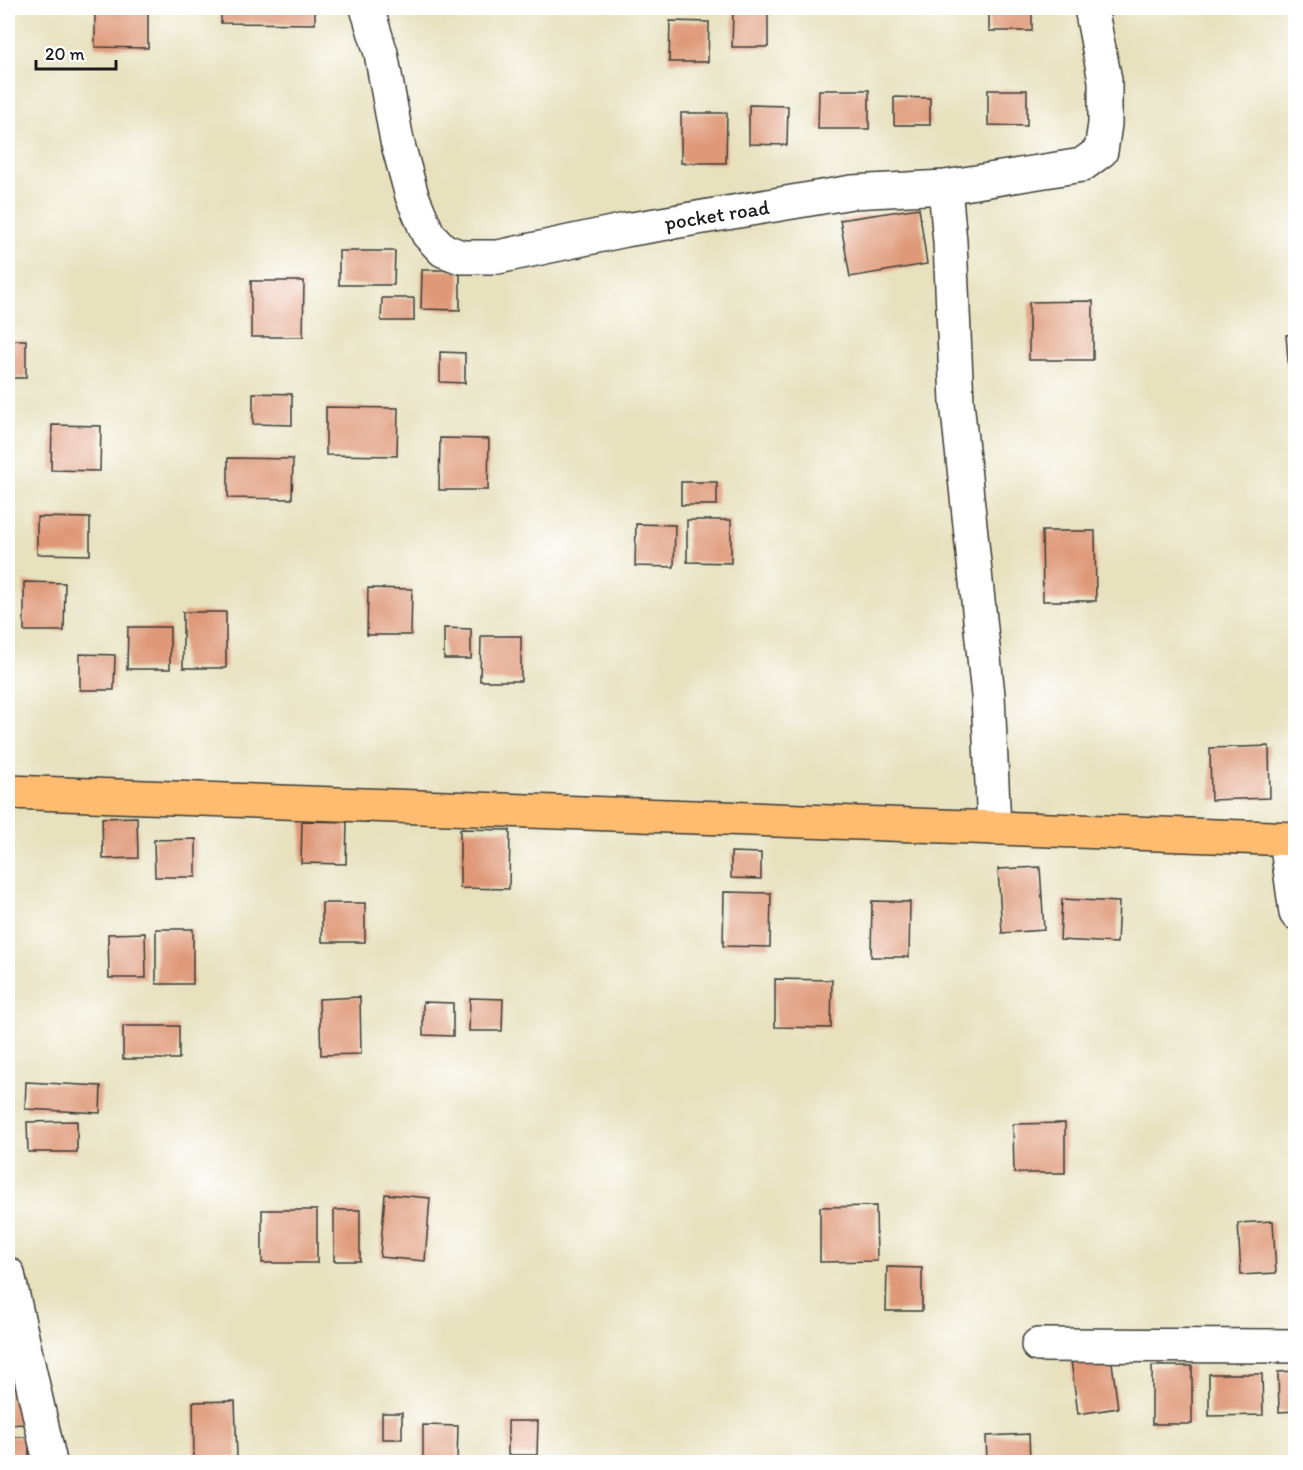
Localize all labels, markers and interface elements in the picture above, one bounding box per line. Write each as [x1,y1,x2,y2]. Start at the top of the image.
scale bar [36,33,116,71]
text: 20 m [45,43,85,65]
street label: pocket road [663,194,772,235]

